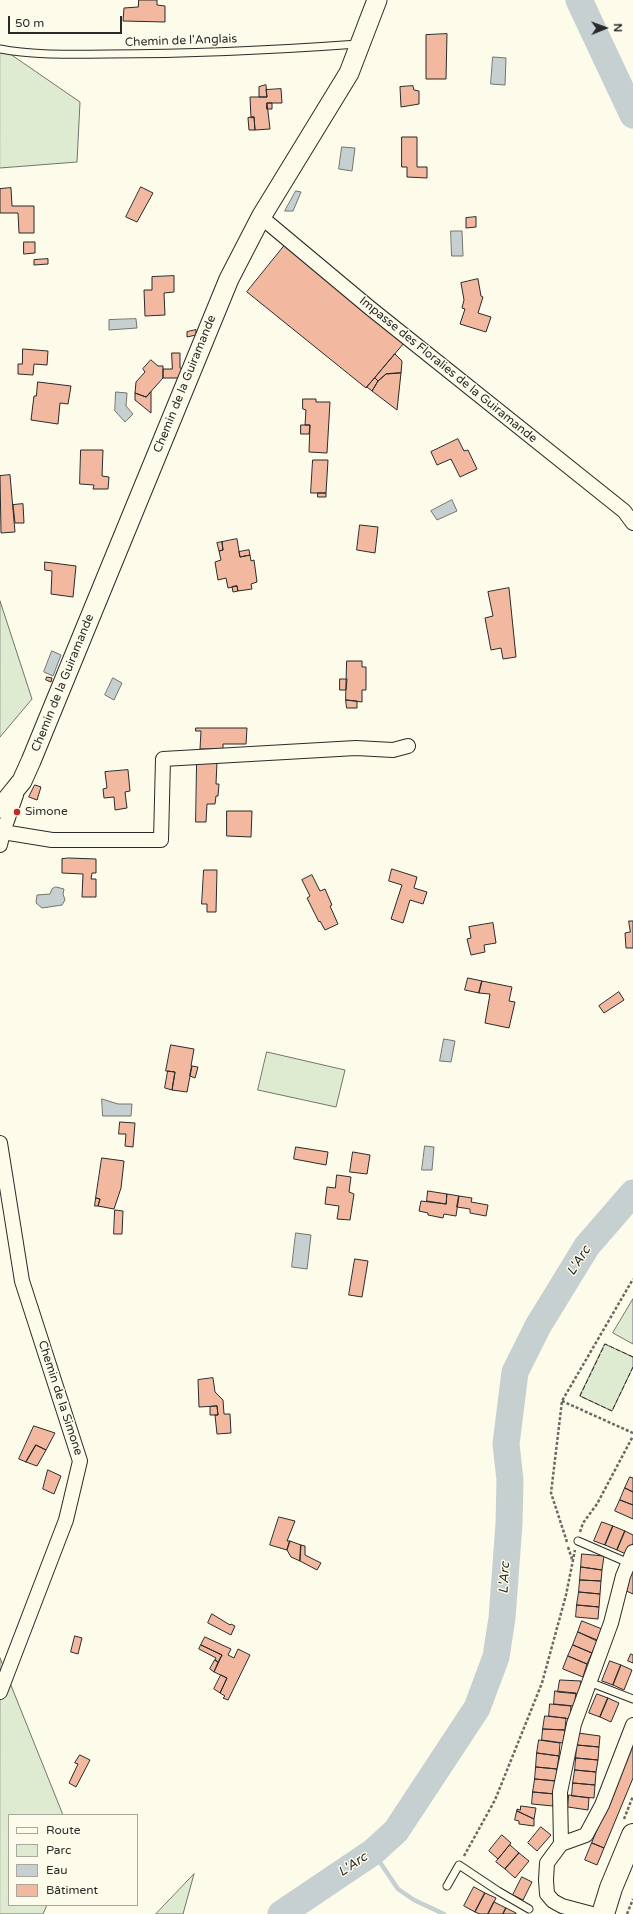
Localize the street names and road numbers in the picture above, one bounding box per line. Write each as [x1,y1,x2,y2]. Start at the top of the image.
street label: Chemin de l'Anglais [125,32,237,50]
street label: Impasse des Floralies de la Guiramande [356,294,540,446]
street label: Chemin de la Guiramande [151,313,219,455]
street label: Chemin de la Guiramande [29,612,97,754]
street label: Chemin de la Simone [35,1339,85,1457]

